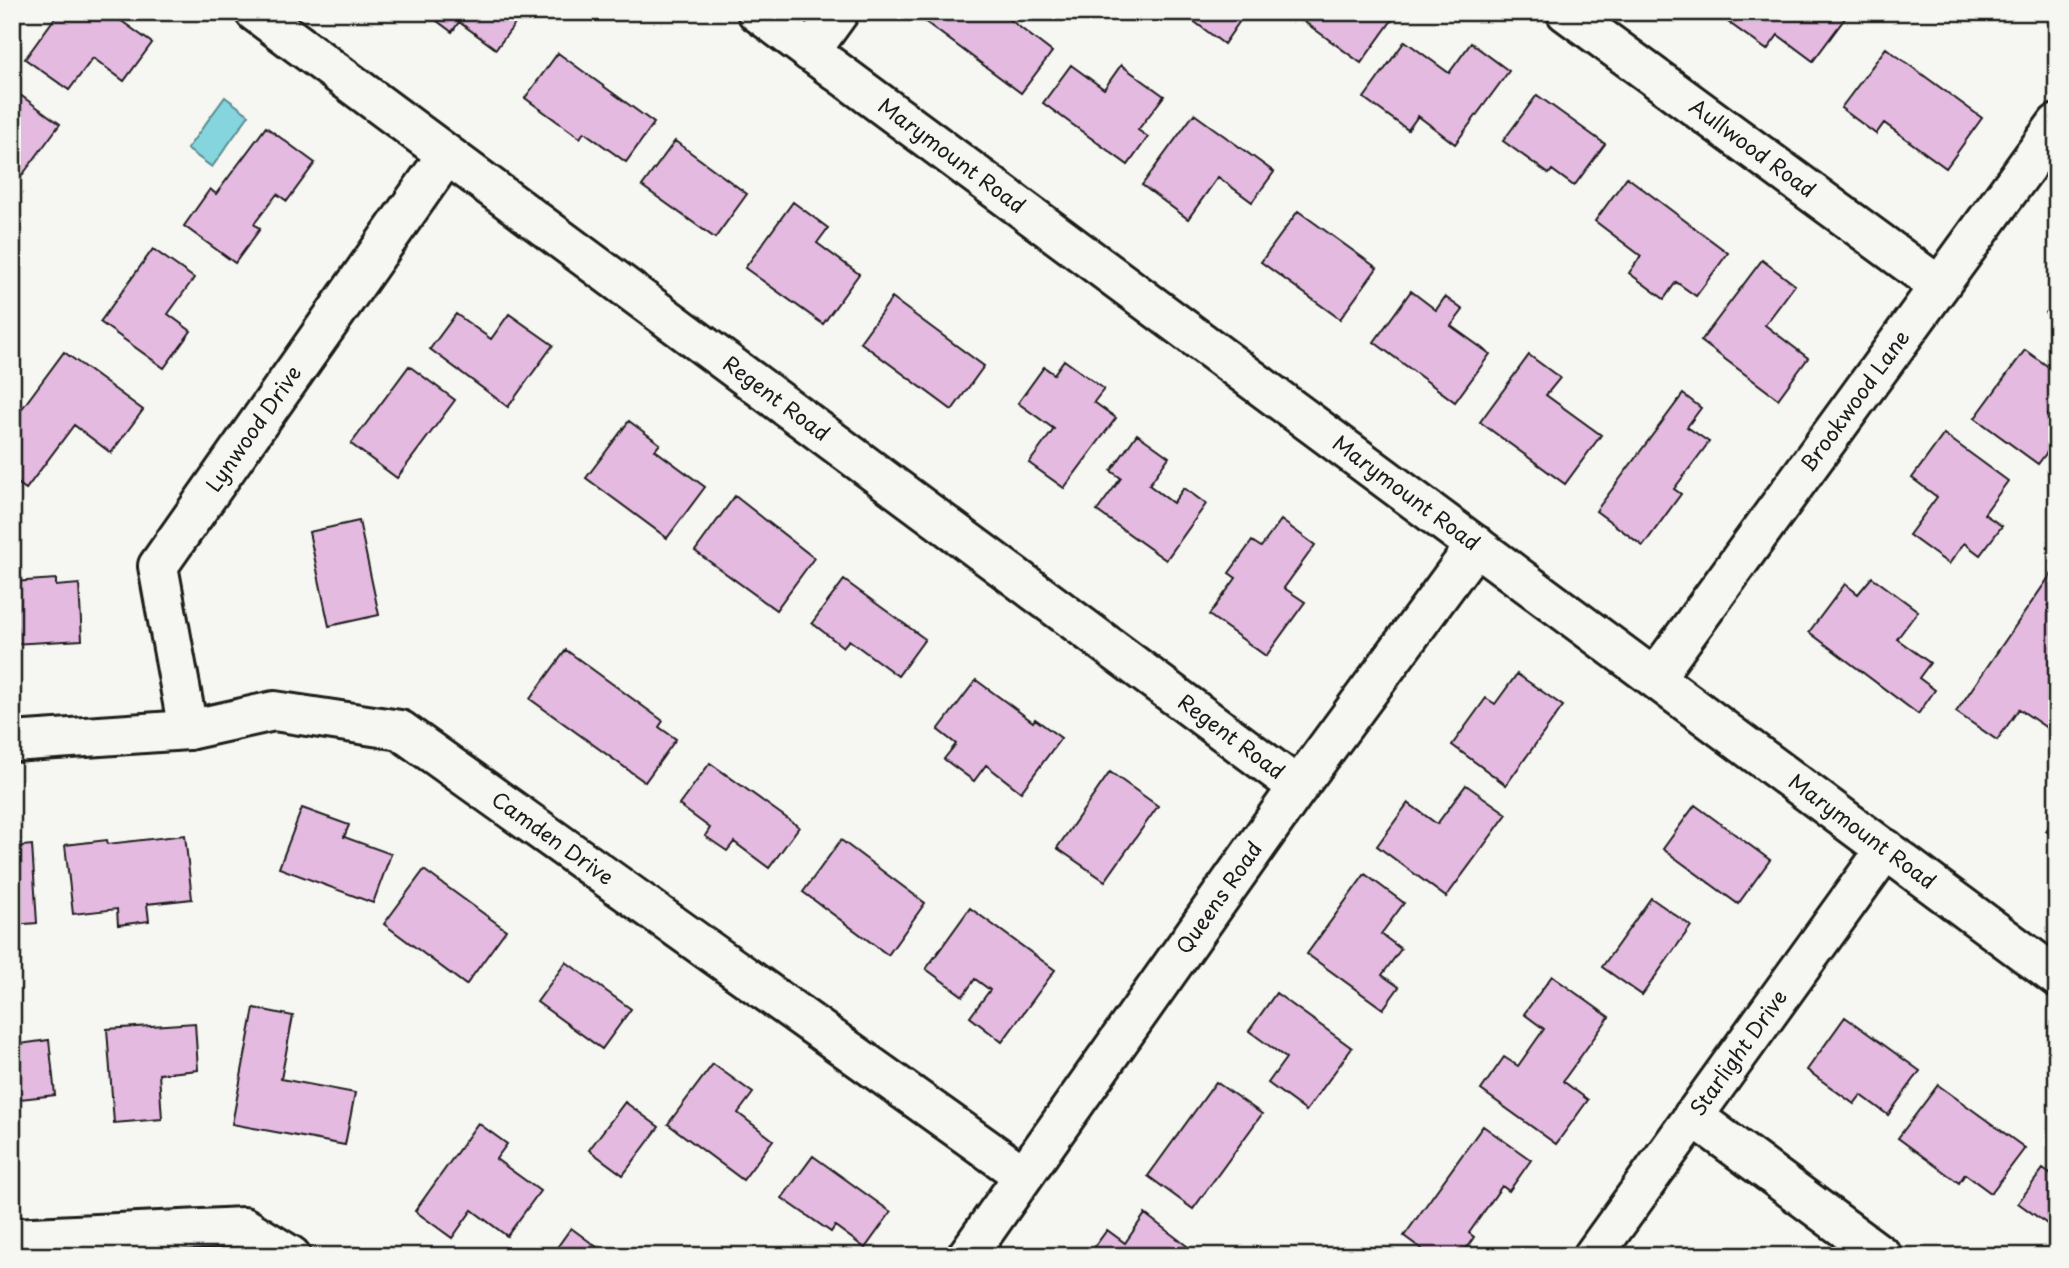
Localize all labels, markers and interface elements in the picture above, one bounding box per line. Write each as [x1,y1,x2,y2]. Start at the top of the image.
street label: Marymount Road [872,89,1033,220]
street label: Aullwood Road [1683,90,1823,204]
street label: Brookwood Lane [1791,322,1916,478]
street label: Regent Road [717,347,837,448]
street label: Lynwood Drive [197,358,308,498]
street label: Marymount Road [1327,427,1487,557]
street label: Regent Road [1172,685,1292,786]
street label: Marymount Road [1783,765,1944,896]
street label: Camden Drive [486,782,621,892]
street label: Queens Road [1167,834,1269,960]
street label: Starlight Drive [1681,982,1794,1122]

